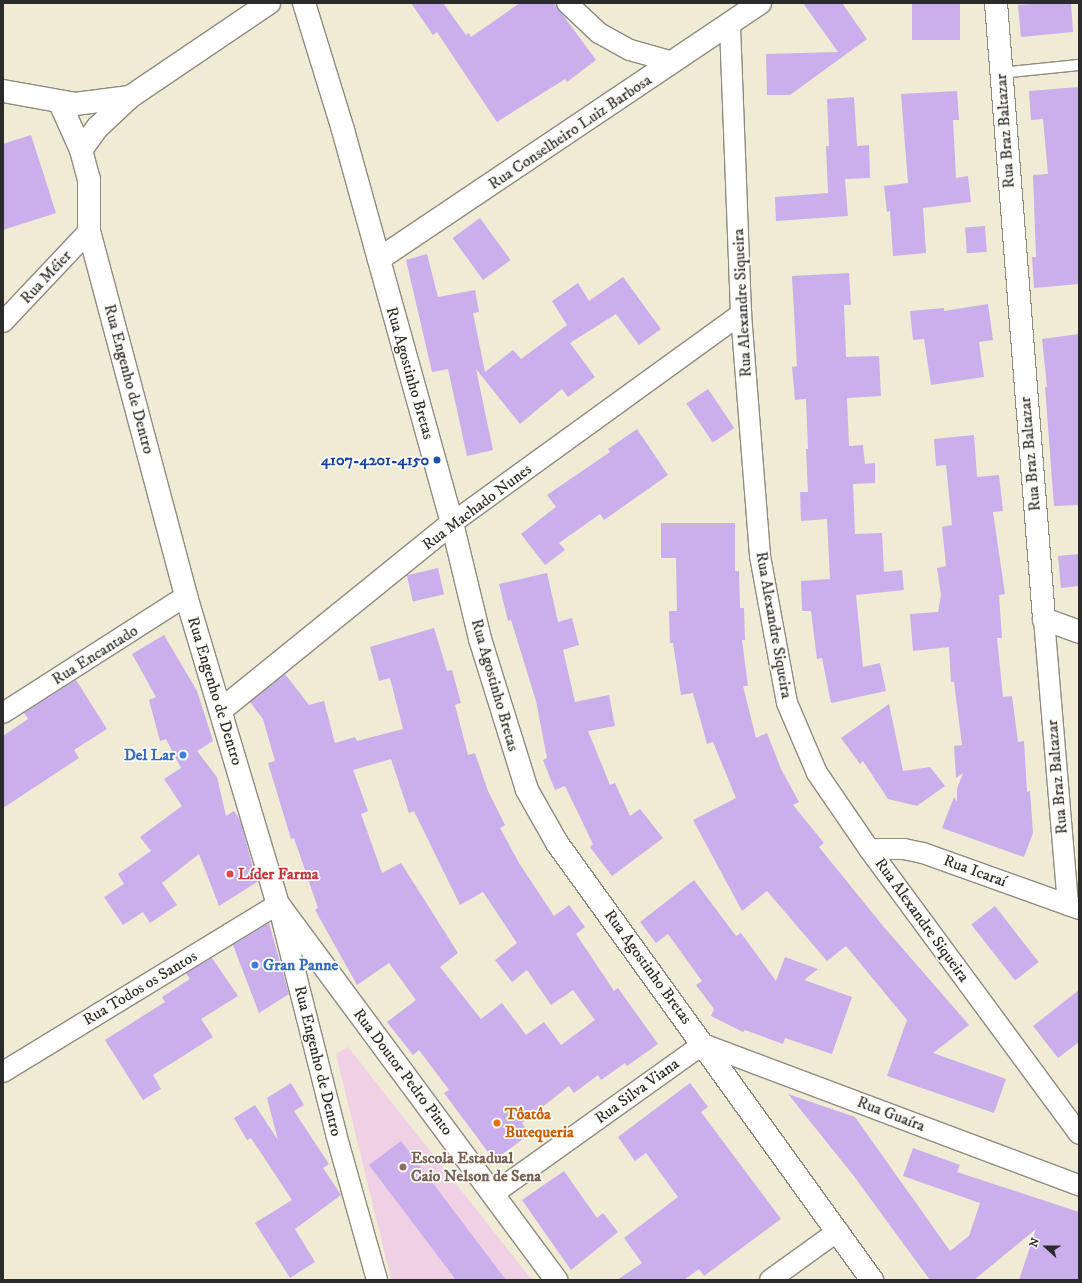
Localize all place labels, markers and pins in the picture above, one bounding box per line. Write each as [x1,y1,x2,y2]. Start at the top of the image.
place label: 4107-4201-4150 [321,450,429,470]
marker: 4107-4201-4150 [432,455,442,465]
place label: Del Lar [124,745,175,765]
marker: Del Lar [178,750,188,760]
place label: Líder Farma [238,864,319,884]
marker: Líder Farma [225,869,235,879]
place label: Gran Panne [263,955,338,975]
marker: Gran Panne [250,960,260,970]
place label: Tôatôa Butequeria [505,1104,574,1142]
marker: Tôatôa Butequeria [492,1118,502,1128]
place label: Escola Estadual Caio Nelson de Sena [411,1148,541,1186]
marker: Escola Estadual Caio Nelson de Sena [398,1162,408,1172]

